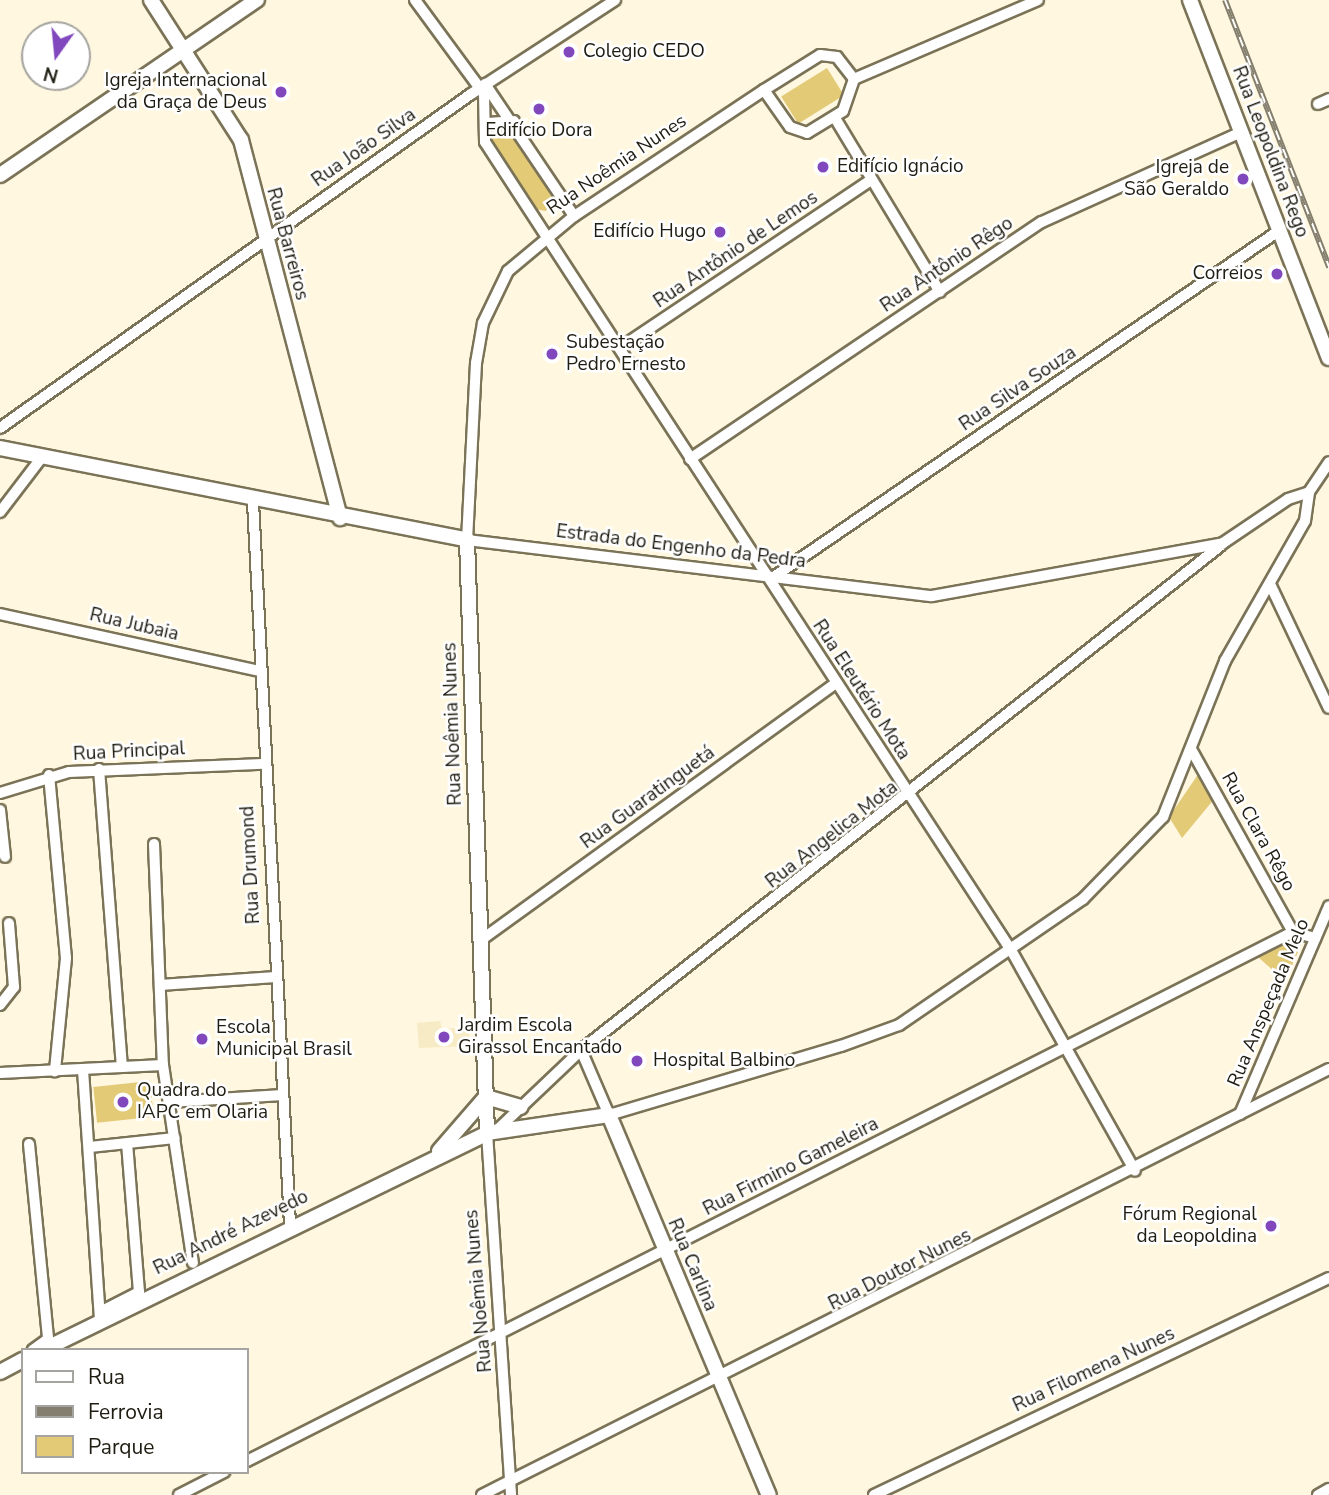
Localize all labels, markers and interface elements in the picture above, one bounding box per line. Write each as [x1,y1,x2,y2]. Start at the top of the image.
north arrow [21,21,91,91]
place label: Colegio CEDO [583,41,705,63]
marker: Colegio CEDO [561,44,577,60]
text: N [41,60,61,89]
street label: Rua Leopoldina Rego [1227,63,1313,241]
place label: Igreja Internacional da Graça de Deus [105,70,267,114]
marker: Igreja Internacional da Graça de Deus [273,84,289,100]
marker: Edifício Dora [531,101,547,117]
street label: Rua João Silva [308,104,420,192]
street label: Rua Noêmia Nunes [543,110,691,220]
place label: Edifício Dora [485,120,593,142]
place label: Edifício Ignácio [837,156,964,178]
place label: Igreja de São Geraldo [1124,157,1229,201]
marker: Edifício Ignácio [815,159,831,175]
marker: Igreja de São Geraldo [1235,171,1251,187]
street label: Rua Barreiros [261,185,313,303]
street label: Rua Antônio de Lemos [650,187,822,313]
street label: Rua Antônio Rêgo [876,212,1018,318]
place label: Edifício Hugo [593,221,706,243]
marker: Edifício Hugo [712,224,728,240]
place label: Correios [1193,263,1263,285]
marker: Correios [1269,266,1285,282]
place label: Subestação Pedro Ernesto [566,332,686,376]
street label: Rua Silva Souza [955,342,1081,436]
marker: Subestação Pedro Ernesto [544,346,560,362]
street label: Estrada do Engenho da Pedra [555,520,807,574]
street label: Rua Jubaia [87,604,181,646]
street label: Rua Eleutério Mota [807,616,915,764]
street label: Rua Noêmia Nunes [439,642,467,806]
street label: Rua Principal [72,738,186,766]
street label: Rua Guaratinguetá [577,742,719,854]
street label: Rua Clara Rêgo [1216,768,1300,896]
street label: Rua Angelica Mota [761,776,903,894]
street label: Rua Drumond [237,805,265,925]
street label: Rua Anspeçada Melo [1223,915,1315,1091]
place label: Jardim Escola Girassol Encantado [458,1015,622,1059]
place label: Escola Municipal Brasil [216,1017,352,1061]
marker: Jardim Escola Girassol Encantado [436,1029,452,1045]
marker: Escola Municipal Brasil [194,1031,210,1047]
place label: Hospital Balbino [653,1050,795,1072]
marker: Hospital Balbino [627,1051,647,1071]
place label: Quadra do IAPC em Olaria [137,1080,268,1124]
marker: Quadra do IAPC em Olaria [115,1094,131,1110]
street label: Rua Firmino Gameleira [699,1113,883,1221]
street label: Rua André Azevedo [150,1186,312,1280]
place label: Fórum Regional da Leopoldina [1123,1204,1257,1248]
street label: Rua Noêmia Nunes [461,1209,497,1373]
street label: Rua Carlina [662,1215,722,1315]
marker: Fórum Regional da Leopoldina [1263,1218,1279,1234]
street label: Rua Doutor Nunes [825,1224,975,1316]
street label: Rua Filomena Nunes [1009,1322,1179,1418]
legend [21,1348,248,1474]
text: Rua [88,1363,125,1391]
text: Ferrovia [88,1398,164,1426]
text: Parque [88,1433,155,1461]

